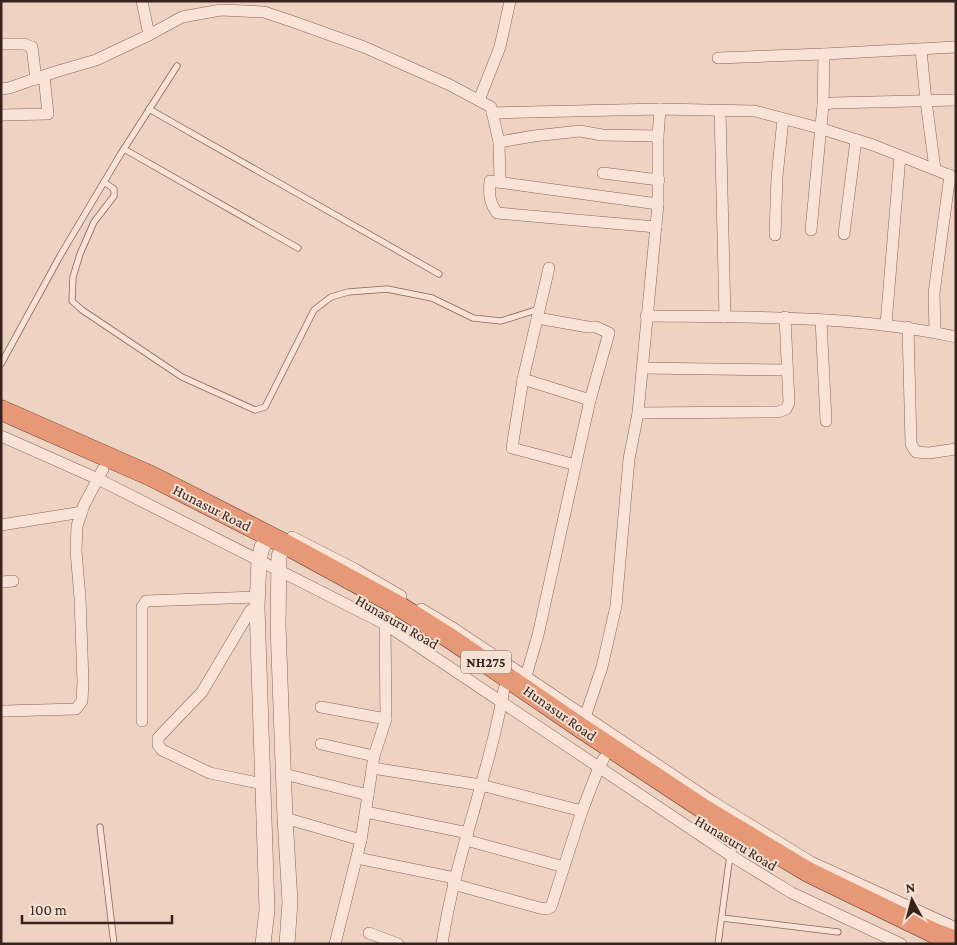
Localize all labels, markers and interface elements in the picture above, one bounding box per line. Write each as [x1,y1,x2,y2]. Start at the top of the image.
street label: Hunasur Road [170,482,254,535]
street label: Hunasuru Road [353,592,441,652]
road number: NH275 [461,650,511,674]
street label: Hunasur Road [521,682,600,744]
street label: Hunasuru Road [692,812,780,874]
north arrow [887,875,937,925]
text: N [905,879,917,896]
scale bar [22,892,172,924]
text: 100 m [30,902,67,918]

